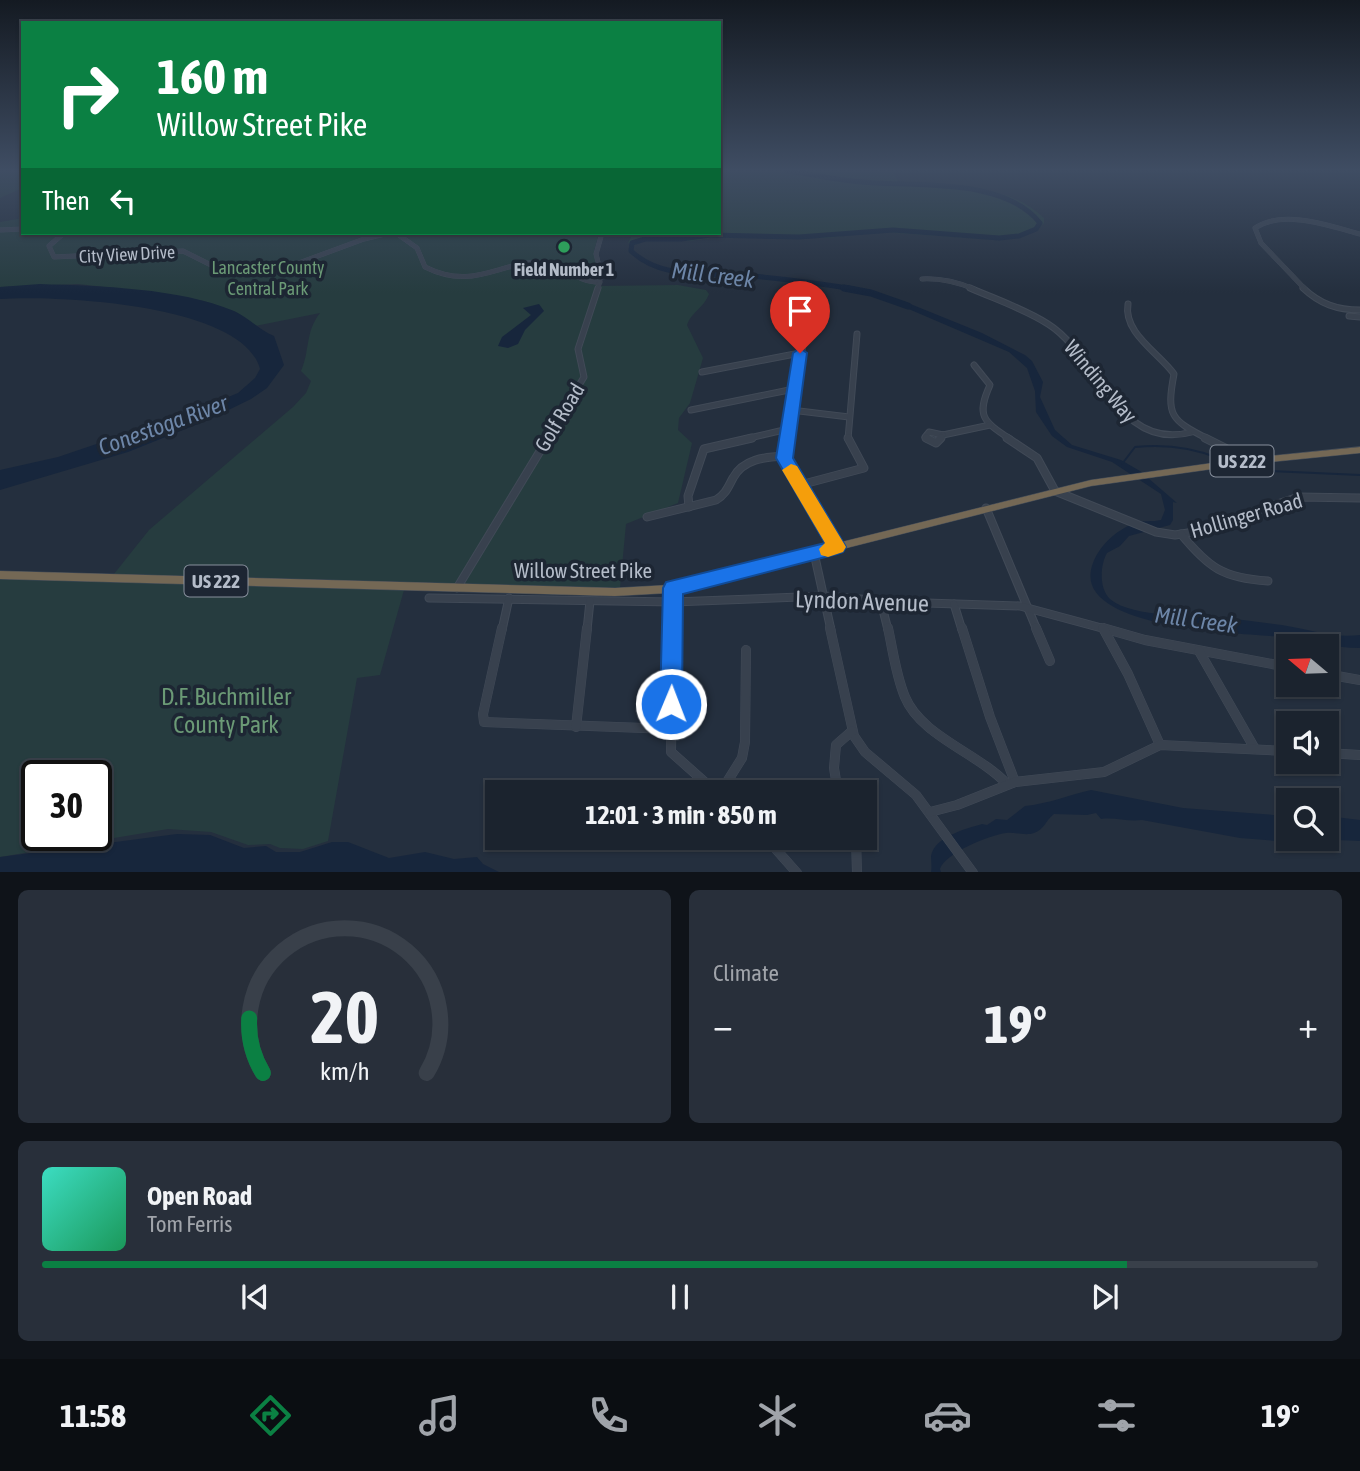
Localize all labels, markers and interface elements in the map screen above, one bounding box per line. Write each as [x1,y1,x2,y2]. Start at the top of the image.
text: 160 m [157,48,268,104]
icon: right [42,49,133,140]
text: Willow Street Pike [157,106,367,143]
icon: left [104,182,142,220]
text: Then [42,186,90,216]
marker: Field Number 1 [556,239,572,255]
street label: City View Drive [78,241,176,267]
park label: Lancaster County Central Park [212,257,325,299]
water label: Mill Creek [670,257,757,293]
place label: Field Number 1 [514,259,614,280]
pin [770,281,830,353]
icon: arrive [781,292,819,330]
street label: Winding Way [1060,335,1143,427]
street label: Golf Road [529,379,589,455]
water label: Conestoga River [95,389,232,460]
road number: US 222 [1210,446,1274,476]
street label: Hollinger Road [1187,488,1305,542]
street label: Willow Street Pike [514,558,652,582]
road number: US 222 [184,566,248,596]
street label: Lyndon Avenue [795,585,929,617]
water label: Mill Creek [1153,601,1240,639]
north arrow [1276,634,1339,696]
map controls [1276,634,1339,851]
position arrow [634,667,708,741]
park label: D.F. Buchmiller County Park [161,683,292,738]
button: sound [1276,711,1339,774]
speed limit sign: 30 [21,760,112,851]
button: search [1276,788,1339,851]
text: 12:01 · 3 min · 850 m [585,800,777,830]
text: Climate [713,960,779,986]
text: 20 [310,975,379,1058]
text: 19° [984,994,1047,1054]
text: − [713,1003,733,1046]
text: + [1298,1003,1318,1046]
text: km/h [320,1056,369,1084]
text: Open Road [147,1181,252,1211]
text: Tom Ferris [147,1211,232,1237]
icon: previous [236,1278,274,1316]
icon: pause [661,1278,699,1316]
icon: next [1086,1278,1124,1316]
icon: directions [246,1391,295,1440]
icon: music [415,1391,464,1440]
icon: phone [584,1391,633,1440]
icon: climate [753,1391,802,1440]
icon: car [923,1391,972,1440]
icon: filters [1092,1391,1141,1440]
text: 11:58 [60,1397,126,1434]
text: 19° [1261,1397,1300,1434]

